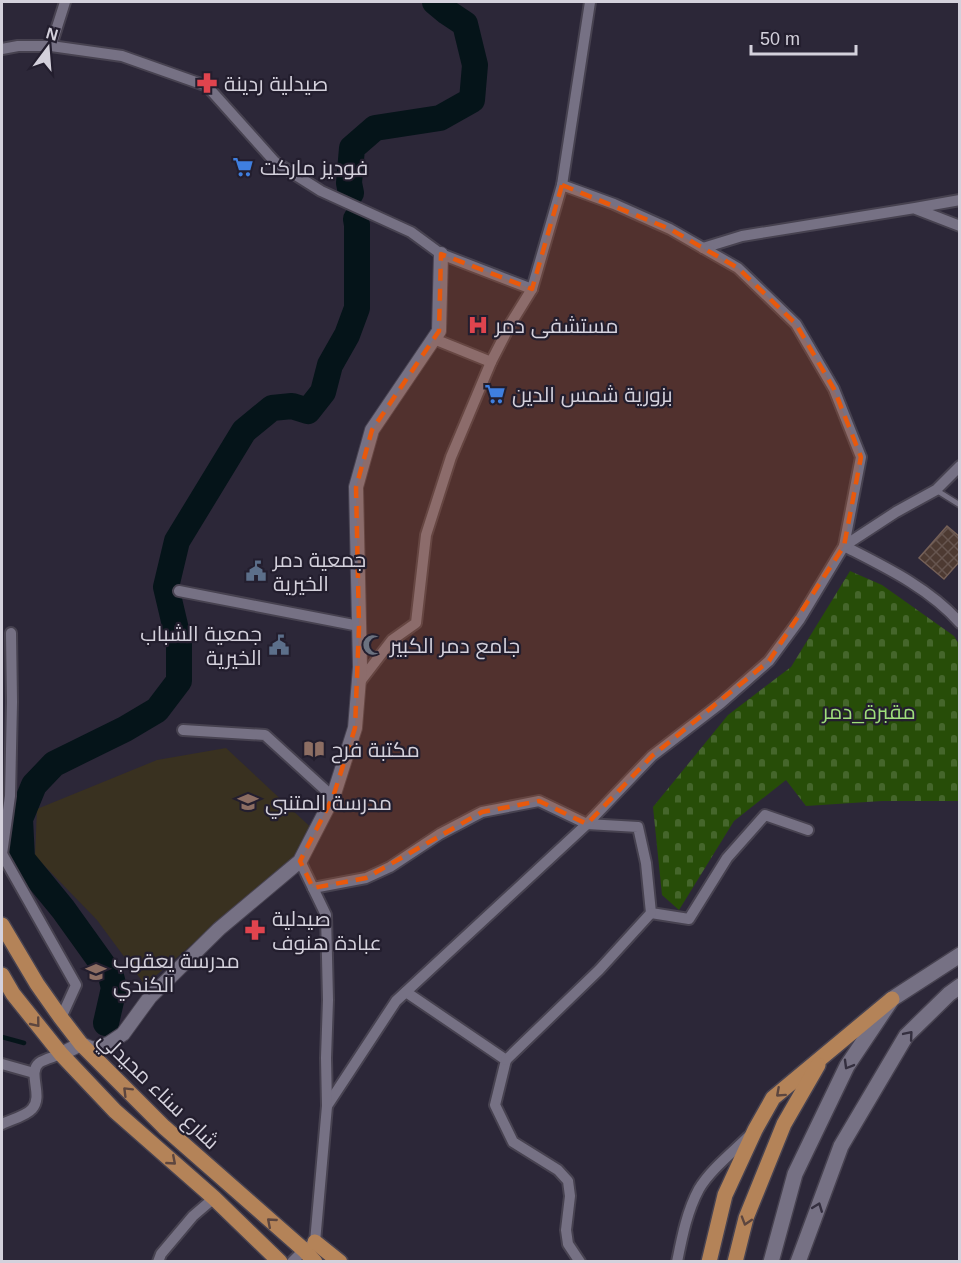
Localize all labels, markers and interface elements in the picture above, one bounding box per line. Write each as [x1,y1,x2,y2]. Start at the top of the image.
north arrow [18,18,78,78]
scale bar [751,18,856,56]
text: N [44,24,60,44]
text: 50 m [760,29,800,49]
pharmacy icon: صيدلية ردينة [195,71,219,95]
place label: صيدلية ردينة [224,72,328,96]
supermarket icon: فوديز ماركت [231,155,255,179]
place label: فوديز ماركت [260,156,368,180]
hospital icon: مستشفى دمر [466,313,490,337]
place label: مستشفى دمر [494,314,619,339]
supermarket icon: بزورية شمس الدين [483,382,507,406]
place label: بزورية شمس الدين [512,383,673,408]
place label: جمعية دمر الخيرية [272,548,366,596]
public building icon: جمعية دمر الخيرية [244,559,268,583]
place label: جمعية الشباب الخيرية [140,622,262,670]
public building icon: جمعية الشباب الخيرية [267,633,291,657]
mosque icon: جامع دمر الكبير [361,633,385,657]
place label: جامع دمر الكبير [389,634,520,660]
park label: مقبرة_دمر [821,700,916,724]
library icon: مكتبة فرح [302,737,326,761]
place label: مكتبة فرح [331,738,420,764]
school or university icon: مدرسة المتنبي [236,790,260,814]
place label: مدرسة المتنبي [265,791,392,819]
place label: صيدلية عبادة هنوف [272,907,382,955]
pharmacy icon: صيدلية عبادة هنوف [243,918,267,942]
place label: مدرسة يعقوب الكندي [113,949,240,1001]
school or university icon: مدرسة يعقوب الكندي [84,960,108,984]
one-way arrow [28,1016,39,1027]
street label: شارع سناء محيدلي [91,1027,224,1157]
one-way arrow [901,1031,912,1042]
one-way arrow [844,1059,856,1069]
one-way arrow [776,1086,787,1097]
one-way arrow [124,1087,134,1098]
one-way arrow [165,1154,176,1165]
one-way arrow [811,1202,823,1213]
one-way arrow [741,1215,753,1226]
one-way arrow [267,1218,278,1229]

